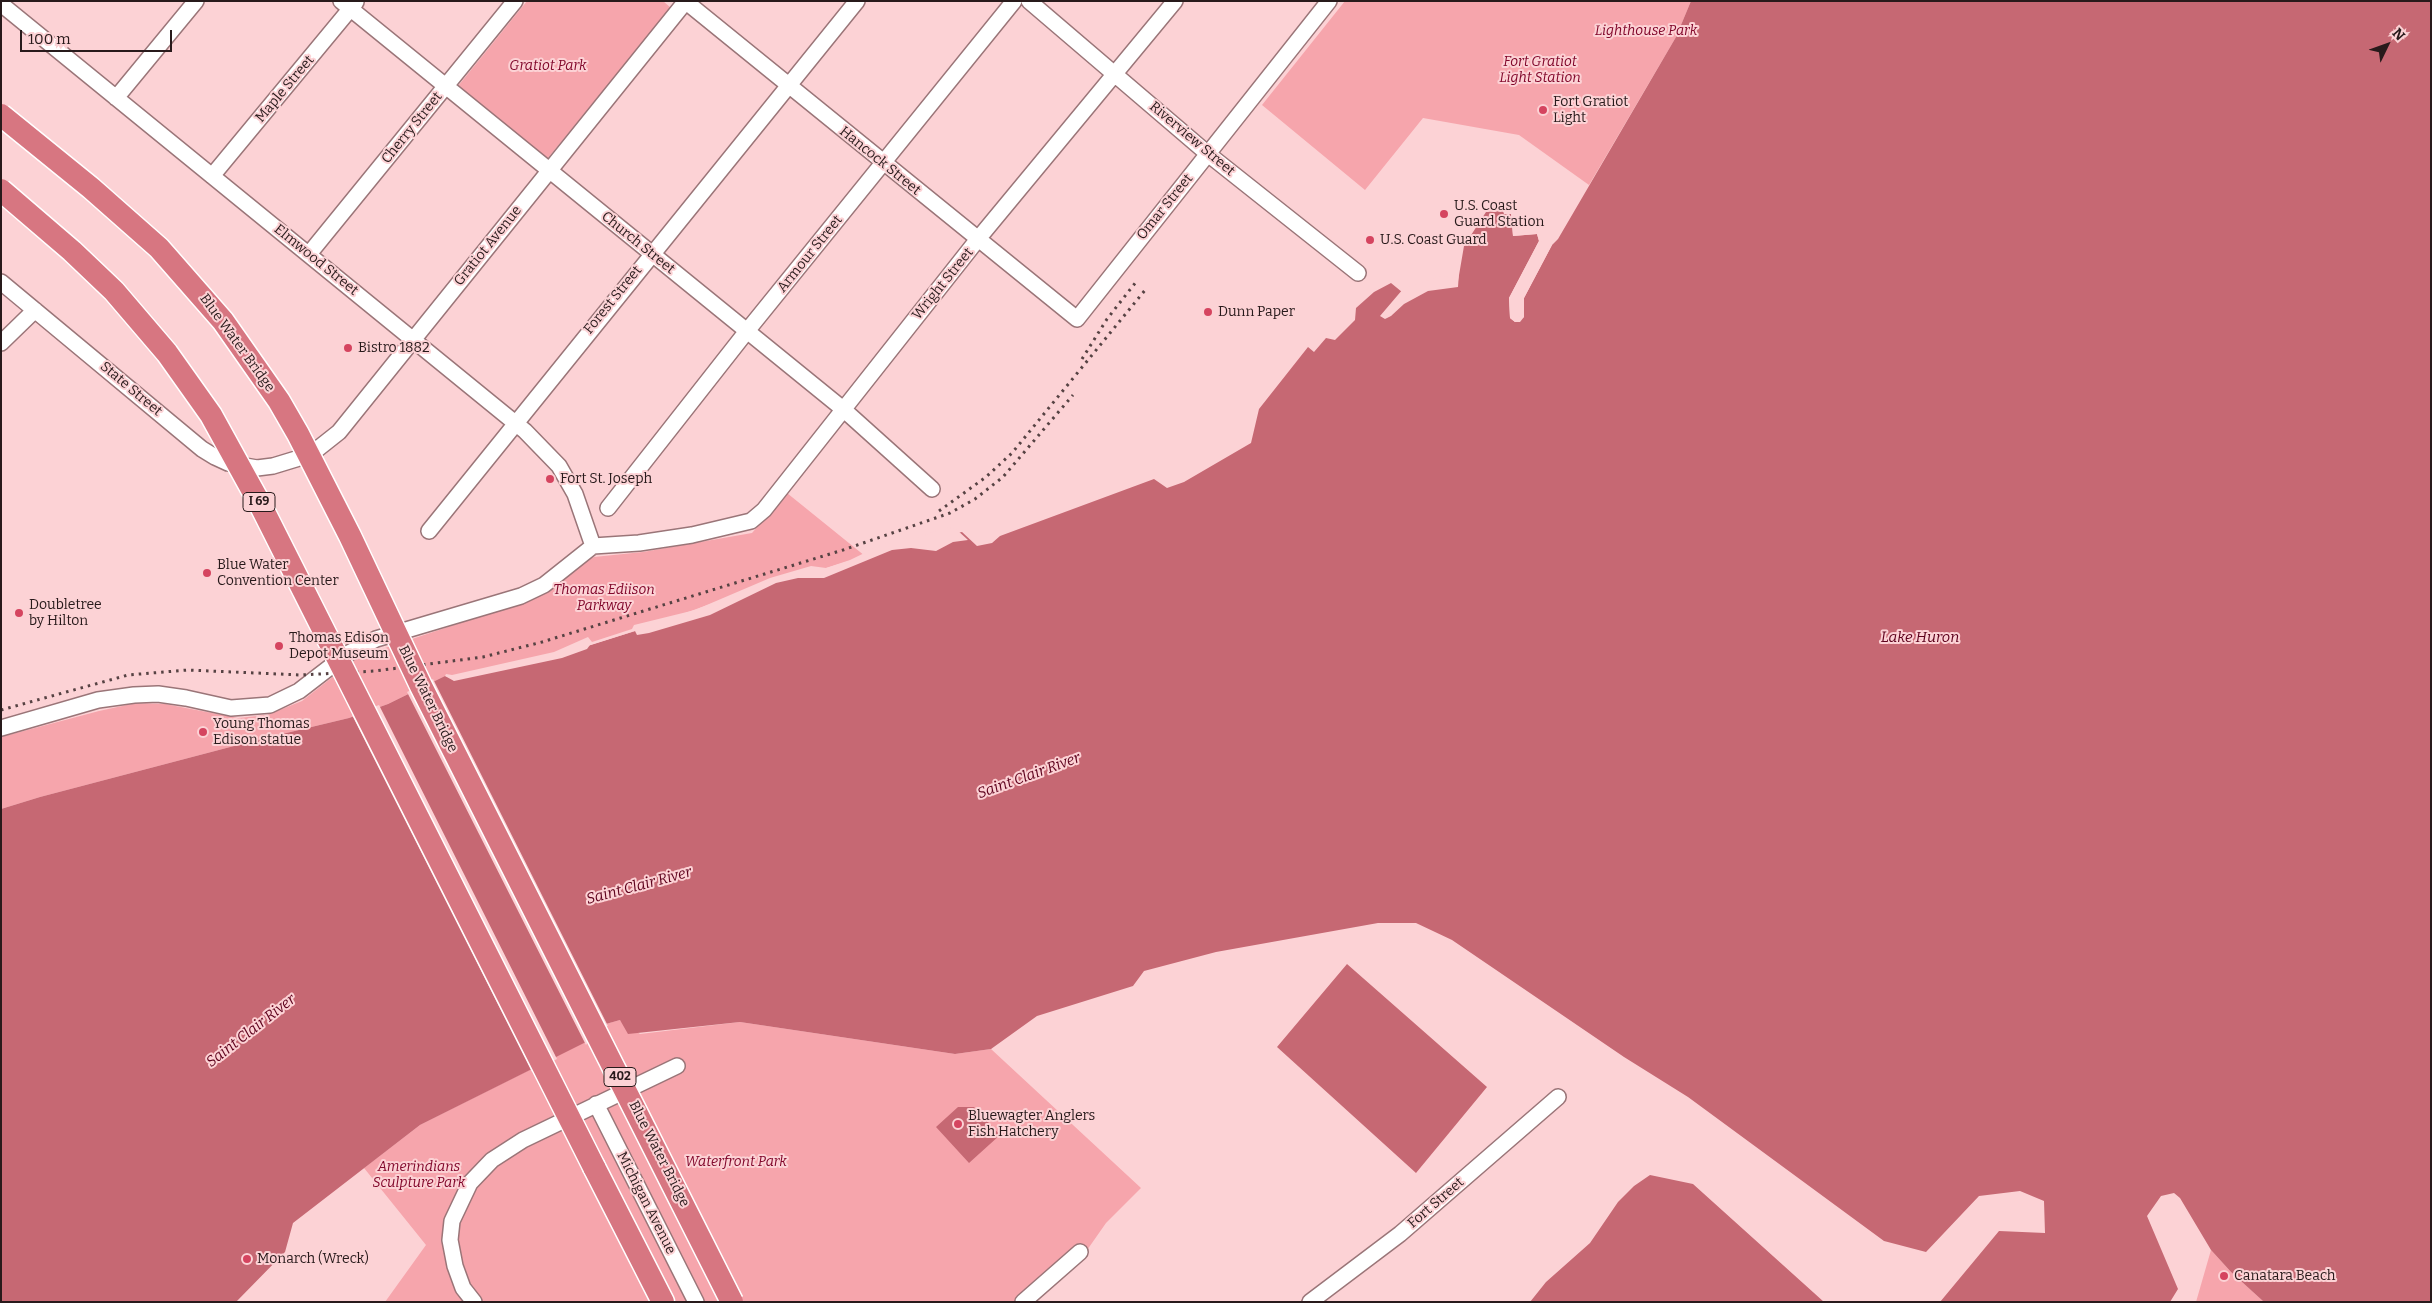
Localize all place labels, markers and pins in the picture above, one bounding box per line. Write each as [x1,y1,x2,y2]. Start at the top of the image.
place label: Fort Gratiot Light [1553,94,1628,126]
marker: Fort Gratiot Light [1537,104,1549,116]
place label: U.S. Coast Guard Station [1454,198,1544,230]
marker: U.S. Coast Guard Station [1438,208,1450,220]
place label: U.S. Coast Guard [1380,232,1487,248]
marker: U.S. Coast Guard [1364,234,1376,246]
place label: Dunn Paper [1218,304,1295,320]
marker: Dunn Paper [1202,306,1214,318]
place label: Bistro 1882 [358,340,430,356]
marker: Bistro 1882 [342,342,354,354]
place label: Fort St. Joseph [560,471,652,487]
marker: Fort St. Joseph [544,473,556,485]
place label: Blue Water Convention Center [217,557,339,590]
marker: Blue Water Convention Center [201,567,213,579]
place label: Doubletree by Hilton [29,597,102,630]
marker: Doubletree by Hilton [13,607,25,619]
place label: Thomas Edison Depot Museum [289,630,389,662]
marker: Thomas Edison Depot Museum [273,640,285,652]
place label: Young Thomas Edison statue [213,716,310,749]
marker: Young Thomas Edison statue [197,726,209,738]
place label: Bluewagter Anglers Fish Hatchery [968,1108,1095,1140]
marker: Bluewagter Anglers Fish Hatchery [952,1118,964,1130]
place label: Monarch (Wreck) [257,1251,369,1267]
marker: Monarch (Wreck) [241,1253,253,1265]
place label: Canatara Beach [2234,1268,2336,1284]
marker: Canatara Beach [2218,1270,2230,1282]

